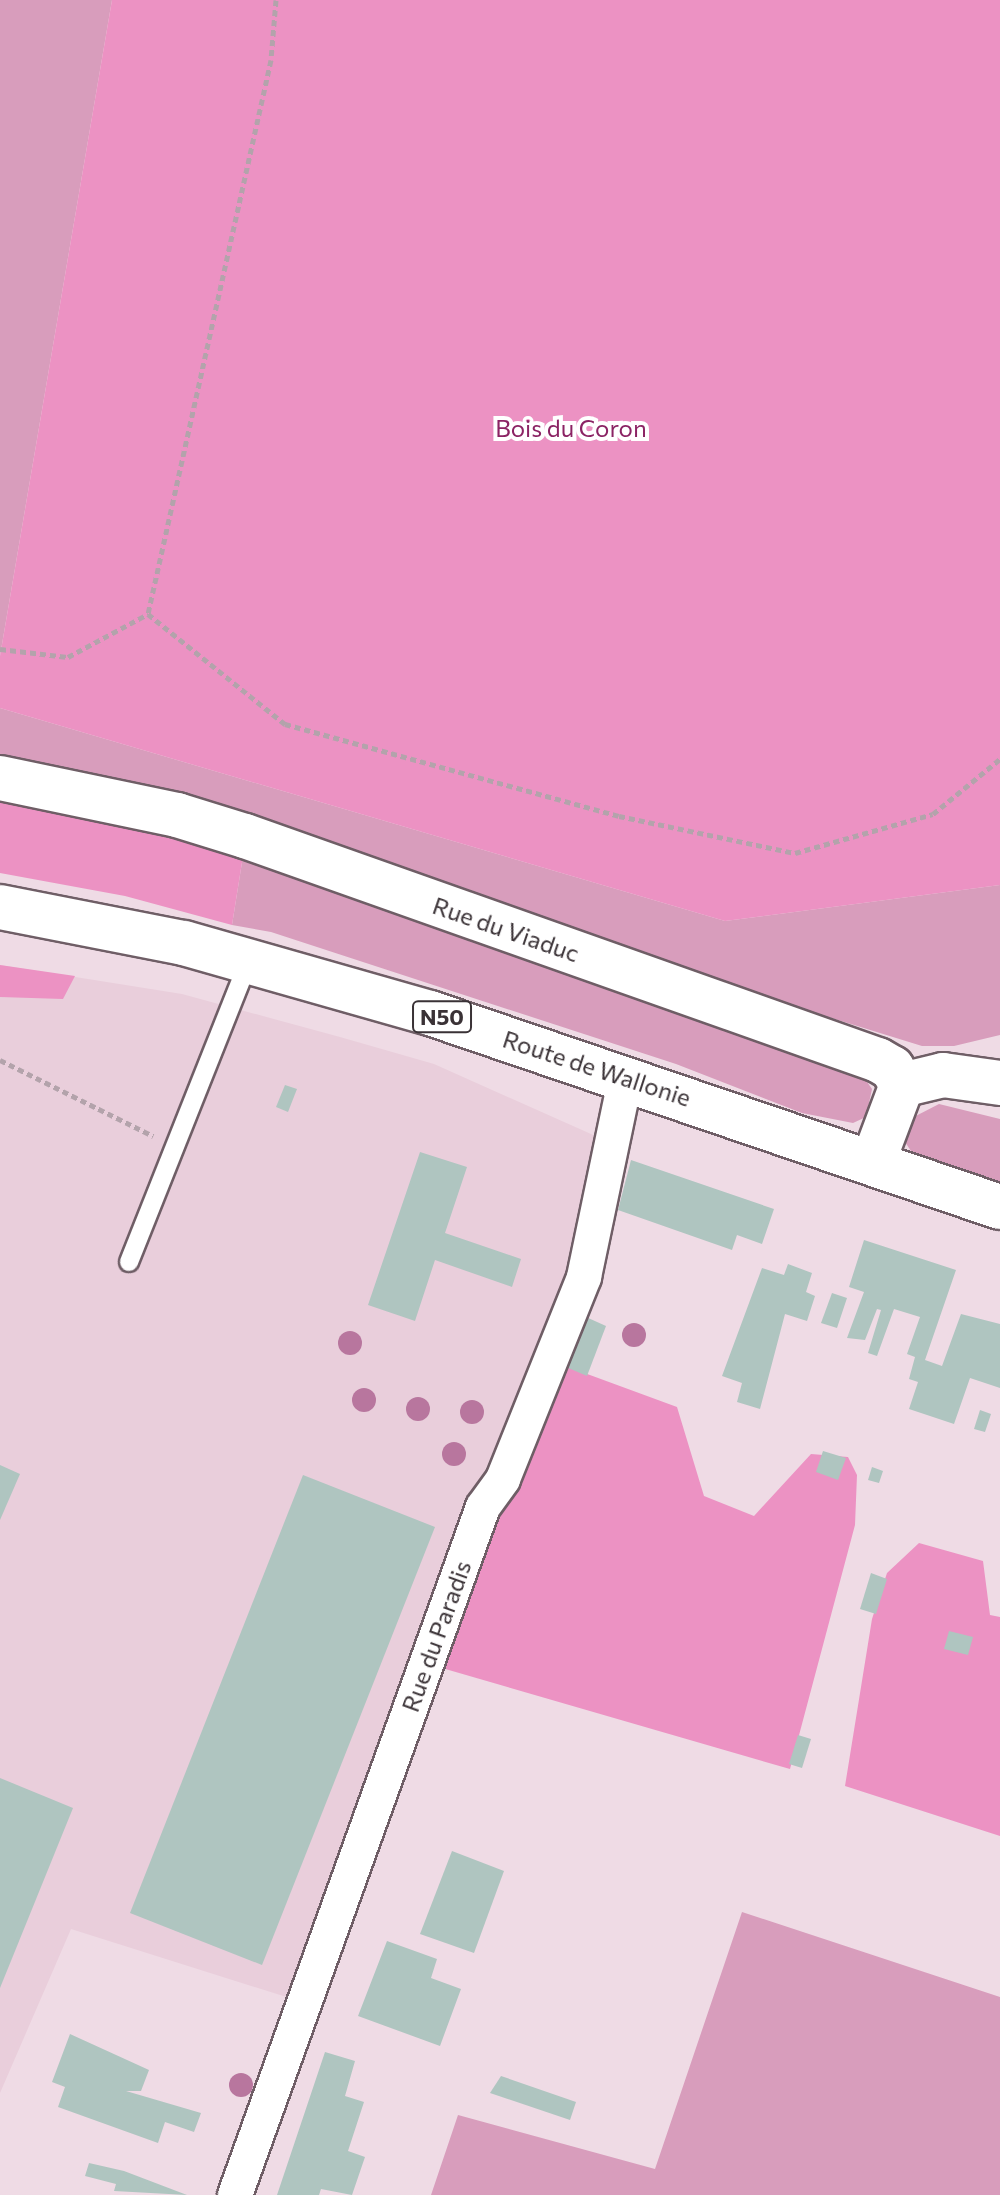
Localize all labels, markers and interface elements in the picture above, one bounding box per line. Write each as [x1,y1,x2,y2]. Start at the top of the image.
park label: Bois du Coron [495,414,647,442]
street label: Rue du Viaduc [429,891,583,967]
road number: N50 [412,999,472,1035]
street label: Route de Wallonie [499,1024,695,1112]
street label: Rue du Paradis [395,1556,477,1716]

